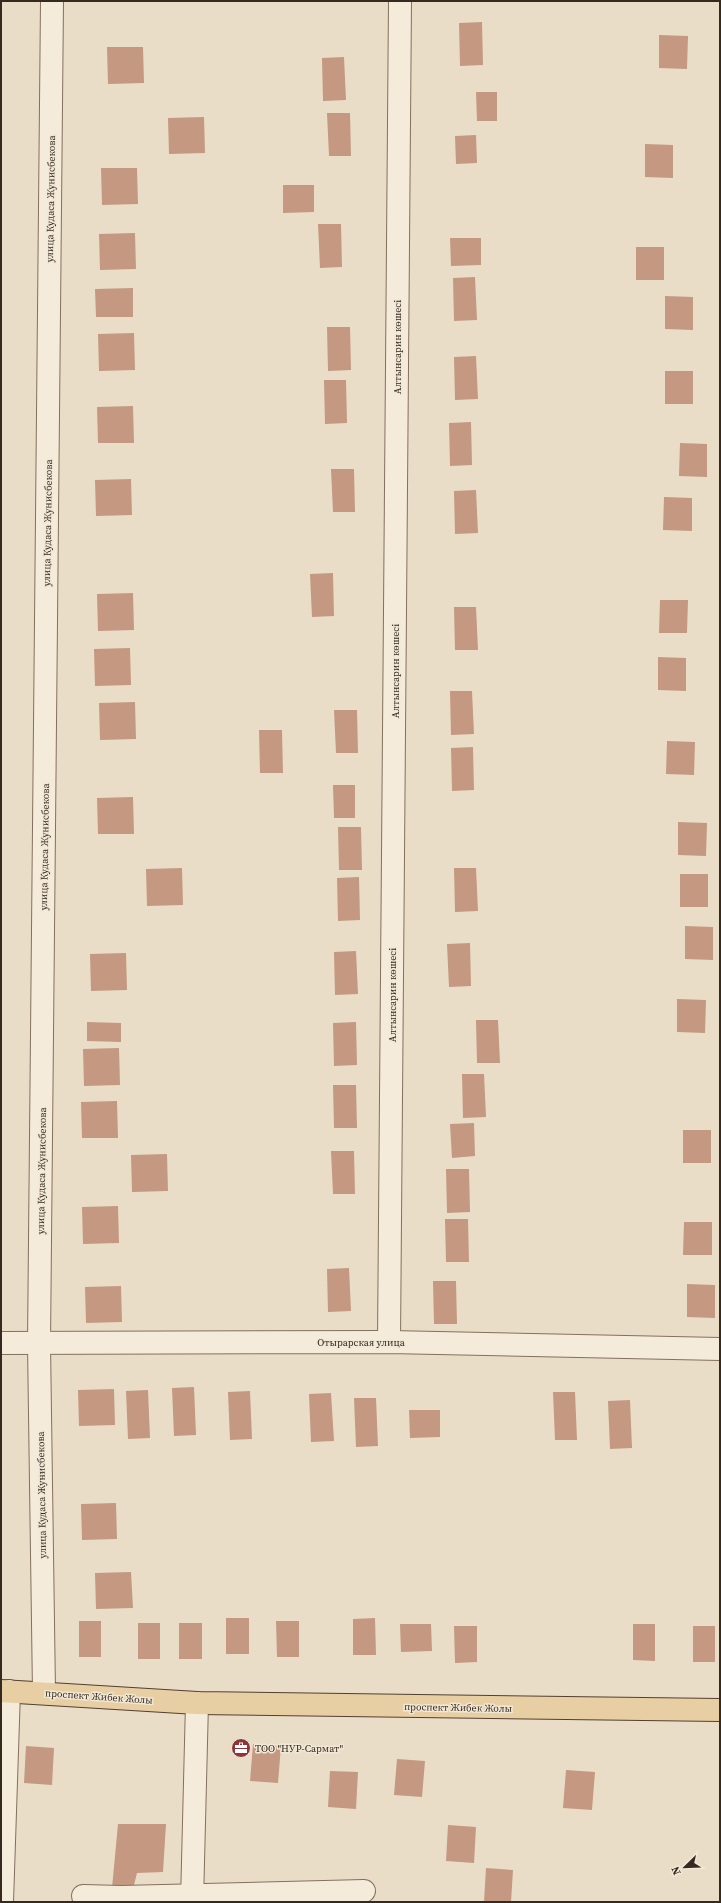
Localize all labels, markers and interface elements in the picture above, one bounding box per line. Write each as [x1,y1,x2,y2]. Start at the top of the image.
street label: улица Кудаса Жунисбекова [43,134,58,263]
street label: Алтынсарин көшесі [391,300,404,394]
street label: улица Кудаса Жунисбекова [40,458,55,587]
street label: Алтынсарин көшесі [389,624,402,718]
street label: улица Кудаса Жунисбекова [37,782,52,911]
street label: Алтынсарин көшесі [386,948,399,1042]
street label: улица Кудаса Жунисбекова [34,1106,49,1235]
street label: Отырарская улица [317,1336,406,1349]
street label: улица Кудаса Жунисбекова [34,1430,49,1559]
street label: проспект Жибек Жолы [45,1686,154,1707]
street label: проспект Жибек Жолы [404,1700,513,1715]
office icon: ТОО "НУР-Сармат" [230,1737,252,1759]
place label: ТОО "НУР-Сармат" [255,1742,343,1755]
north arrow [665,1847,705,1887]
text: N [668,1864,685,1877]

